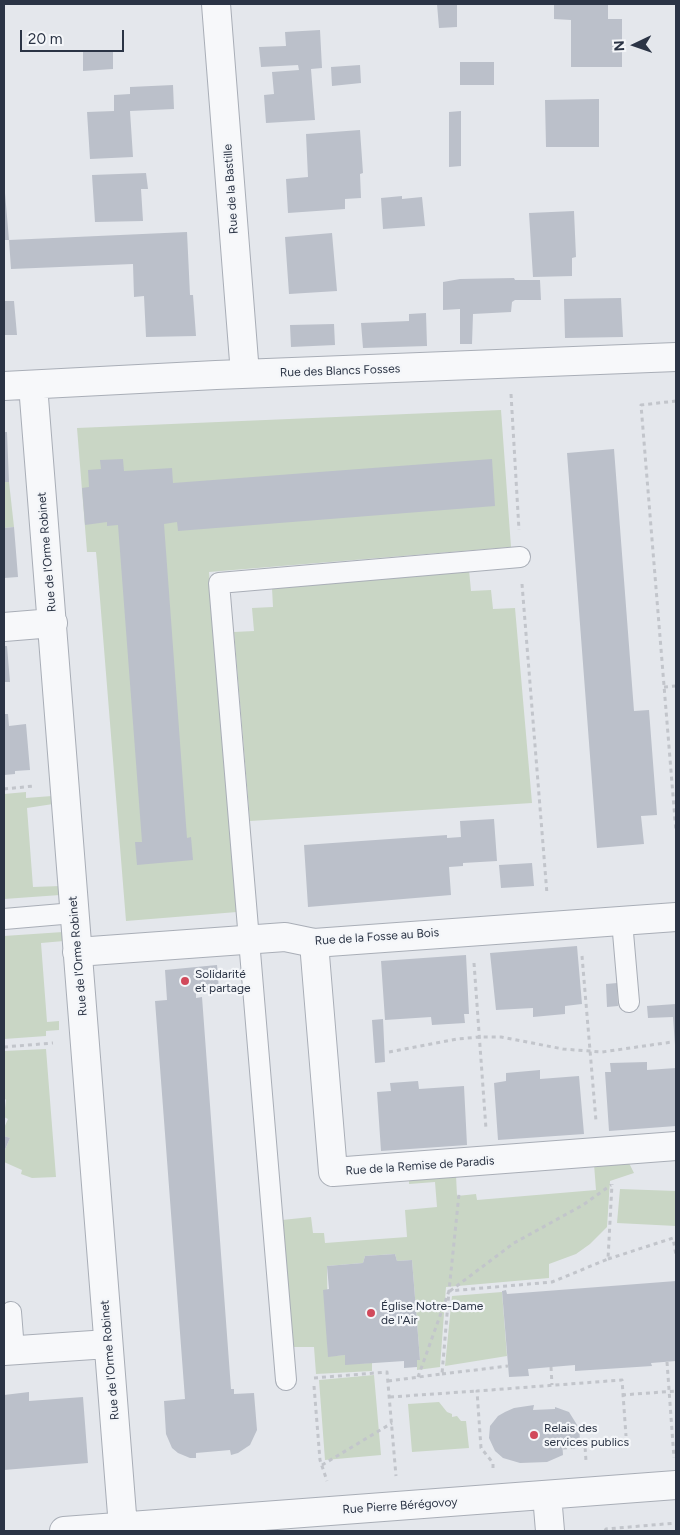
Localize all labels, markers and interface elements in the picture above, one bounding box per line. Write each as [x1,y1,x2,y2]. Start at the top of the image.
scale bar [22,20,126,52]
north arrow [610,20,660,70]
text: 20 m [28,30,62,48]
text: N [611,40,628,52]
street label: Rue de la Bastille [221,144,241,234]
street label: Rue des Blancs Fosses [280,362,400,380]
street label: Rue de l'Orme Robinet [35,491,59,613]
street label: Rue de l'Orme Robinet [66,895,90,1017]
street label: Rue de la Fosse au Bois [314,925,440,949]
place label: Solidarité et partage [195,967,251,995]
marker: Solidarité et partage [179,975,191,987]
street label: Rue de la Remise de Paradis [345,1154,495,1178]
street label: Rue de l'Orme Robinet [98,1299,122,1421]
place label: Église Notre-Dame de l'Air [381,1299,483,1327]
marker: Église Notre-Dame de l'Air [365,1307,377,1319]
place label: Relais des services publics [544,1421,629,1449]
marker: Relais des services publics [528,1429,540,1441]
street label: Rue Pierre Bérégovoy [342,1495,458,1517]

